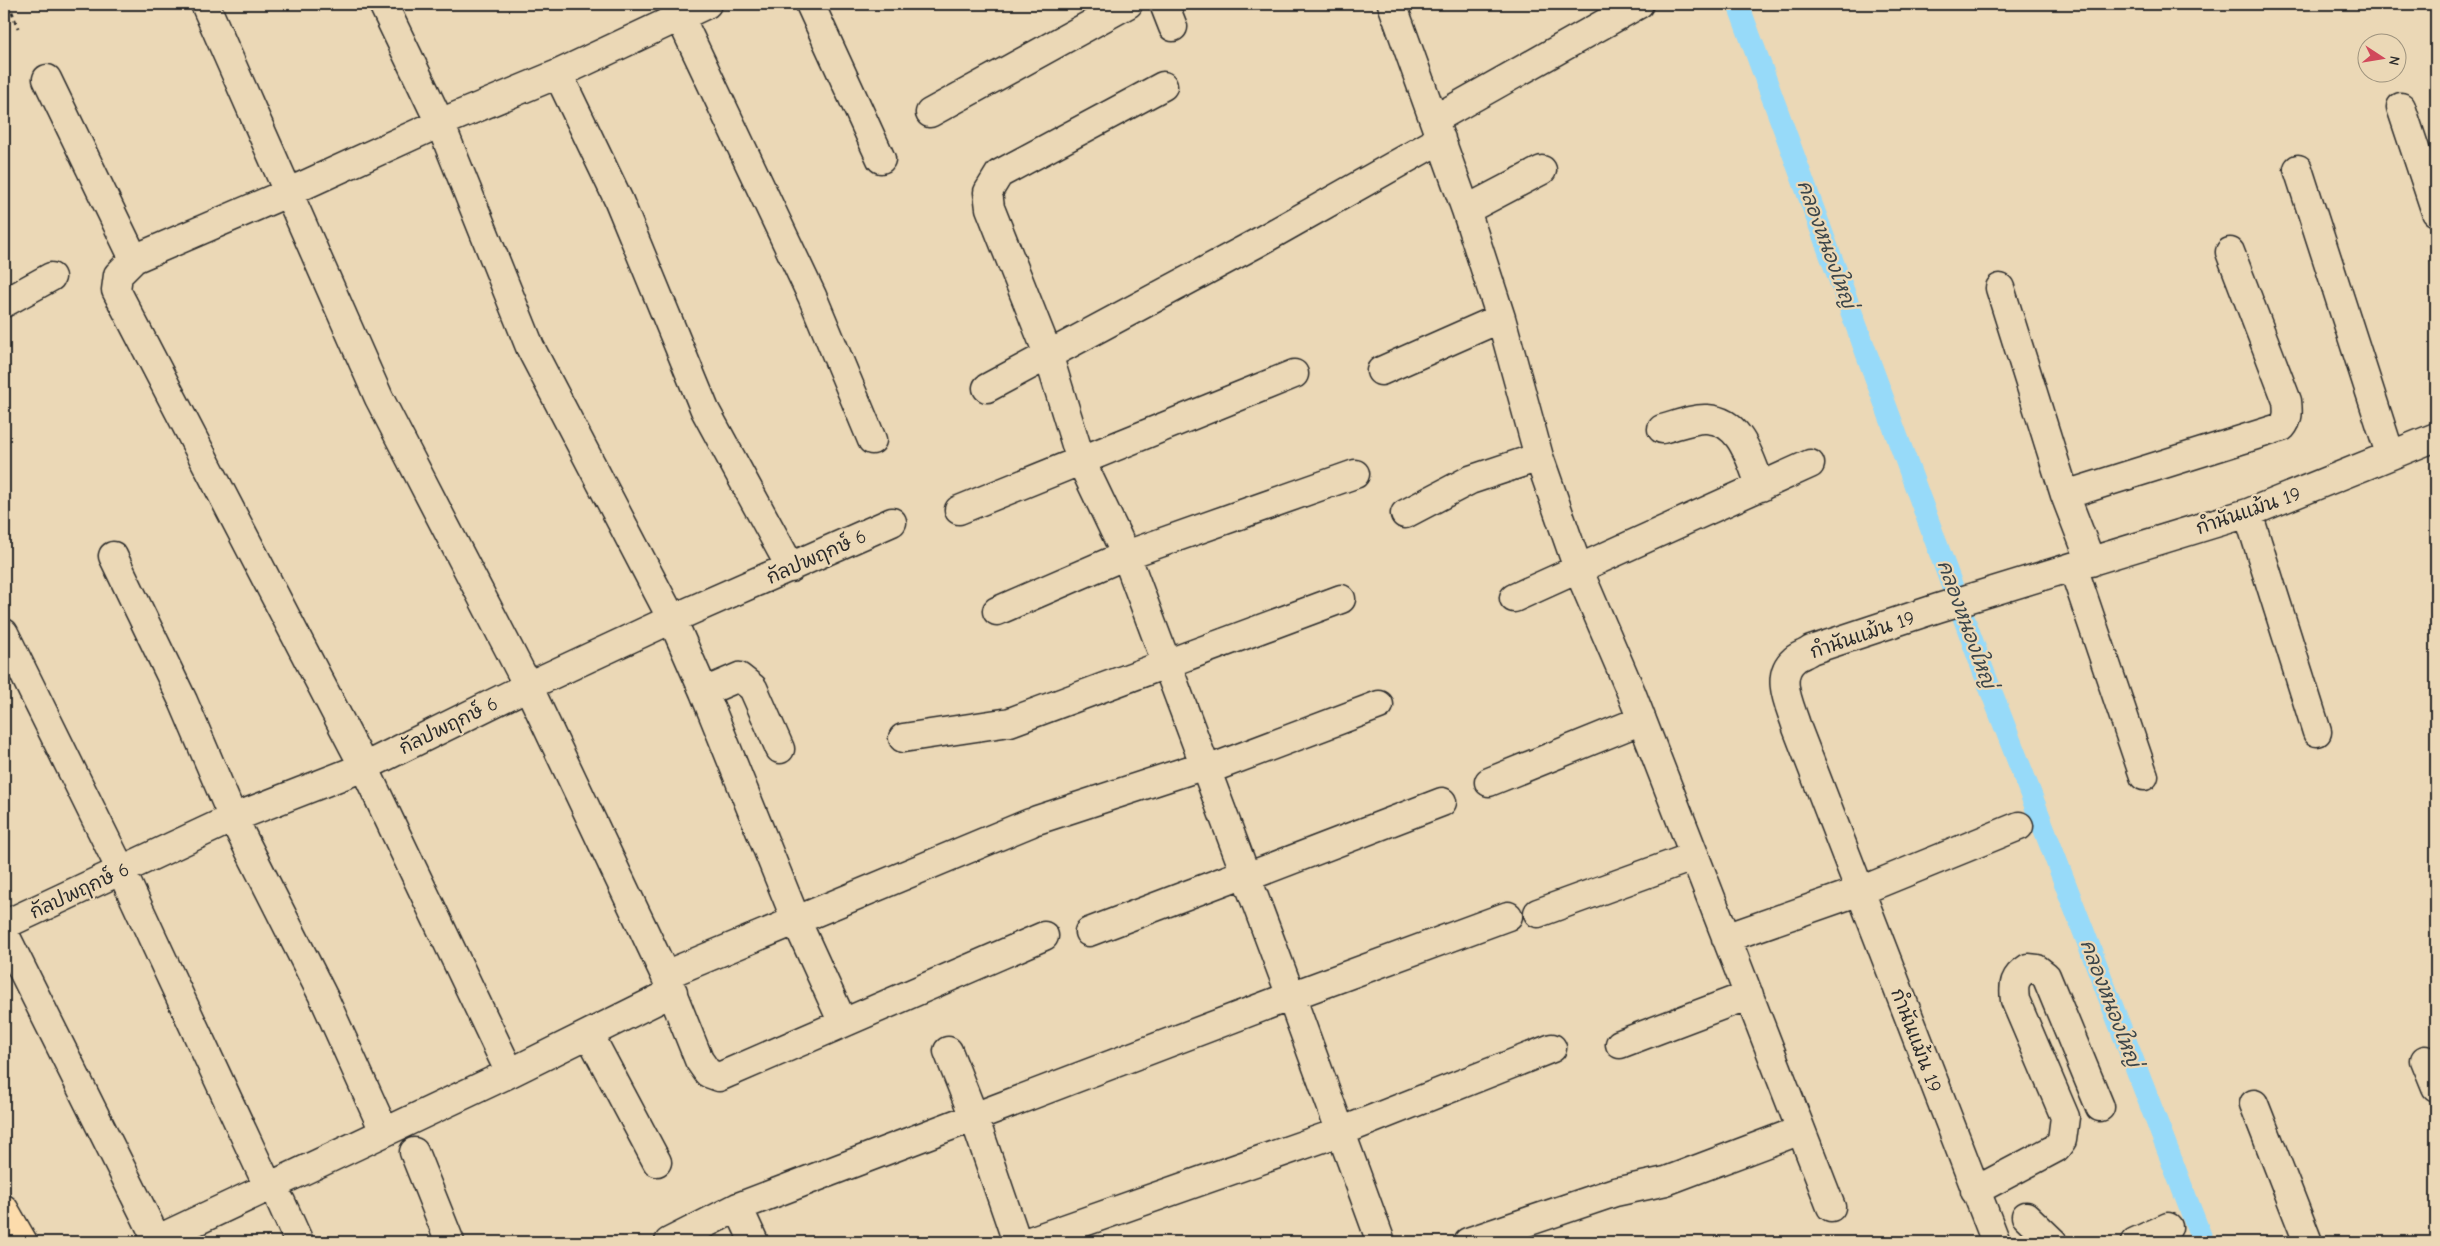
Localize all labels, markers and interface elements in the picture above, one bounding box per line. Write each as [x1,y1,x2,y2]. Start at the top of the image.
north arrow [2358,32,2408,82]
text: N [2385,54,2403,67]
water label: คลองหนองใหญ่ [1793,176,1864,315]
street label: กำนันแม้น 19 [2193,482,2304,539]
street label: กัลปพฤกษ์ 6 [762,523,870,590]
water label: คลองหนองใหญ่ [1933,556,2004,695]
street label: กำนันแม้น 19 [1807,606,1918,663]
street label: กัลปพฤกษ์ 6 [395,691,502,760]
street label: กัลปพฤกษ์ 6 [25,856,133,924]
water label: คลองหนองใหญ่ [2076,936,2149,1074]
street label: กำนันแม้น 19 [1886,985,1947,1095]

